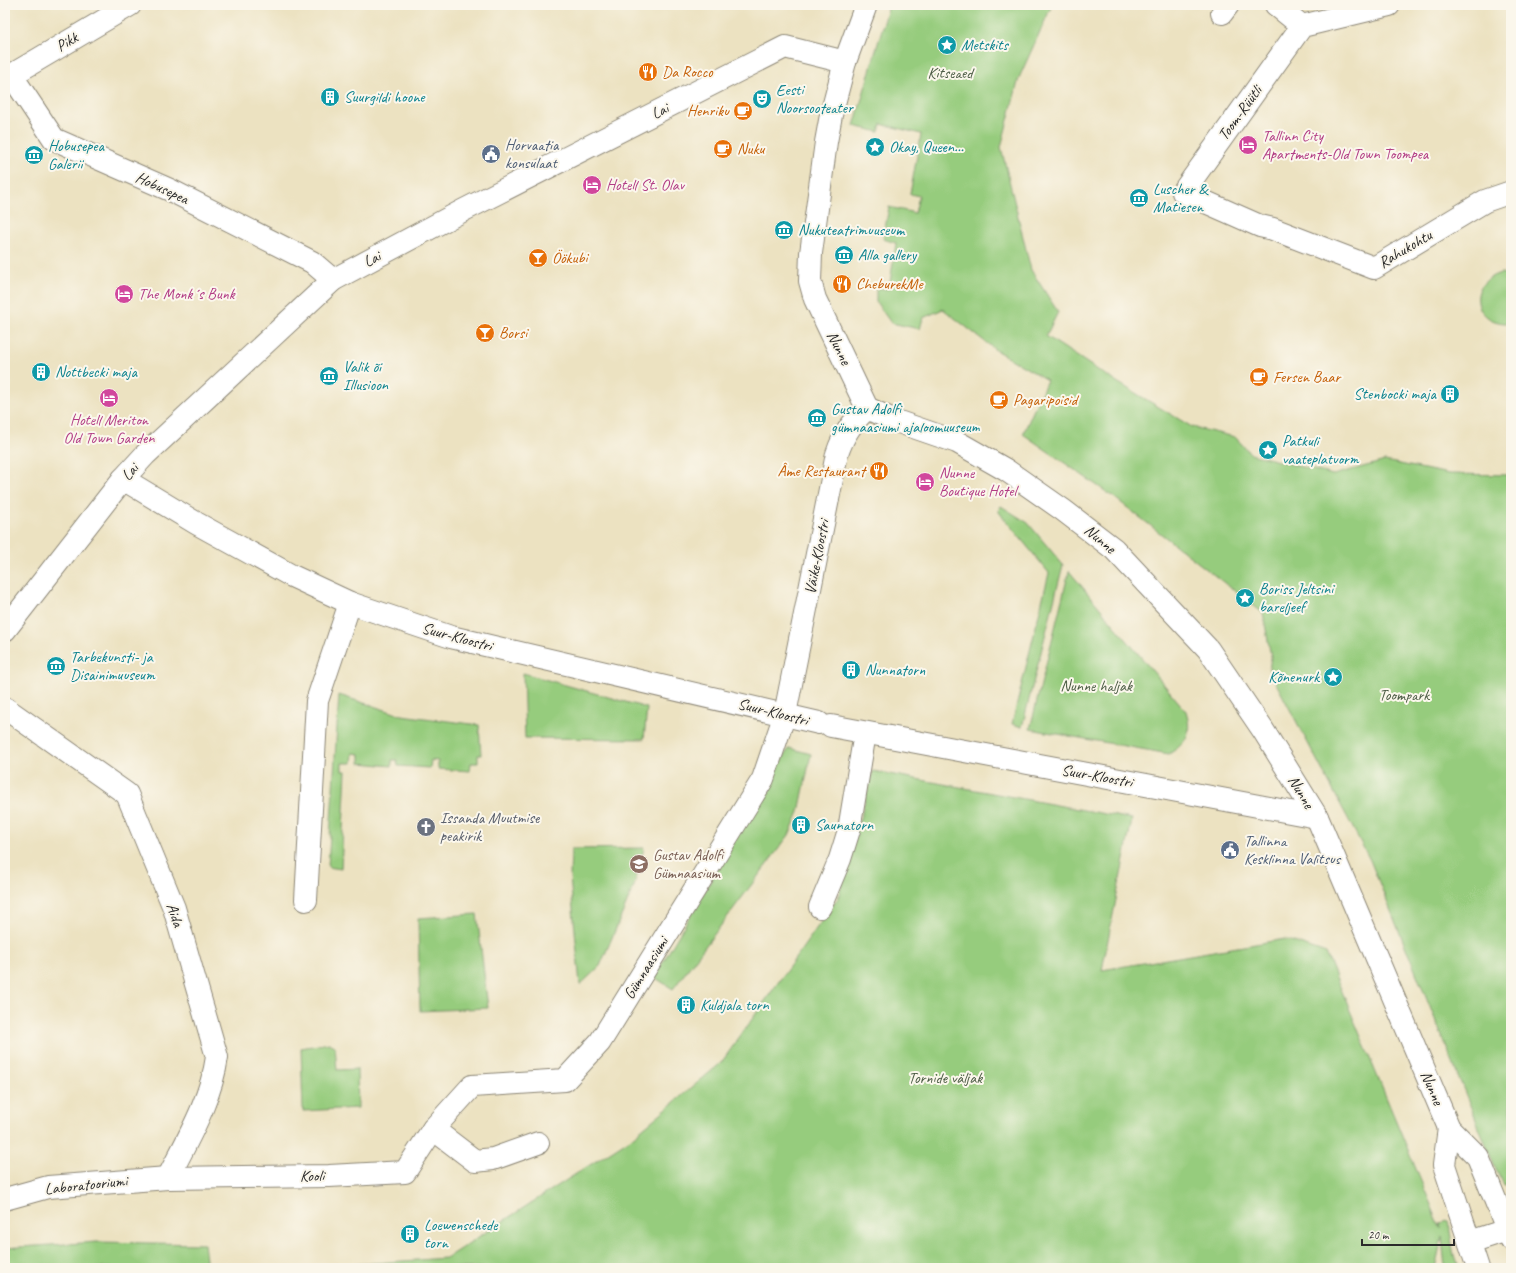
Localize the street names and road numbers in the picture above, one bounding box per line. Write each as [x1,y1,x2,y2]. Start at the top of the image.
street label: Pikk [52,27,83,56]
street label: Toom-Rüütli [1213,80,1268,144]
street label: Lai [648,97,674,124]
street label: Hobusepea [132,167,193,210]
street label: Rahukohtu [1375,225,1436,273]
street label: Lai [360,245,386,272]
street label: Nunne [822,328,856,370]
street label: Lai [117,458,144,485]
street label: Väike-Kloostri [800,516,834,596]
street label: Nunne [1080,520,1121,559]
street label: Suur-Kloostri [420,618,496,656]
street label: Suur-Kloostri [736,694,812,731]
street label: Suur-Kloostri [1060,760,1136,792]
street label: Nunne [1283,772,1320,814]
street label: Aida [162,901,189,931]
street label: Gümnaasiumi [619,931,674,1003]
street label: Nunne [1416,1068,1449,1110]
street label: Kooli [300,1166,326,1186]
street label: Laboratooriumi [44,1171,130,1199]

